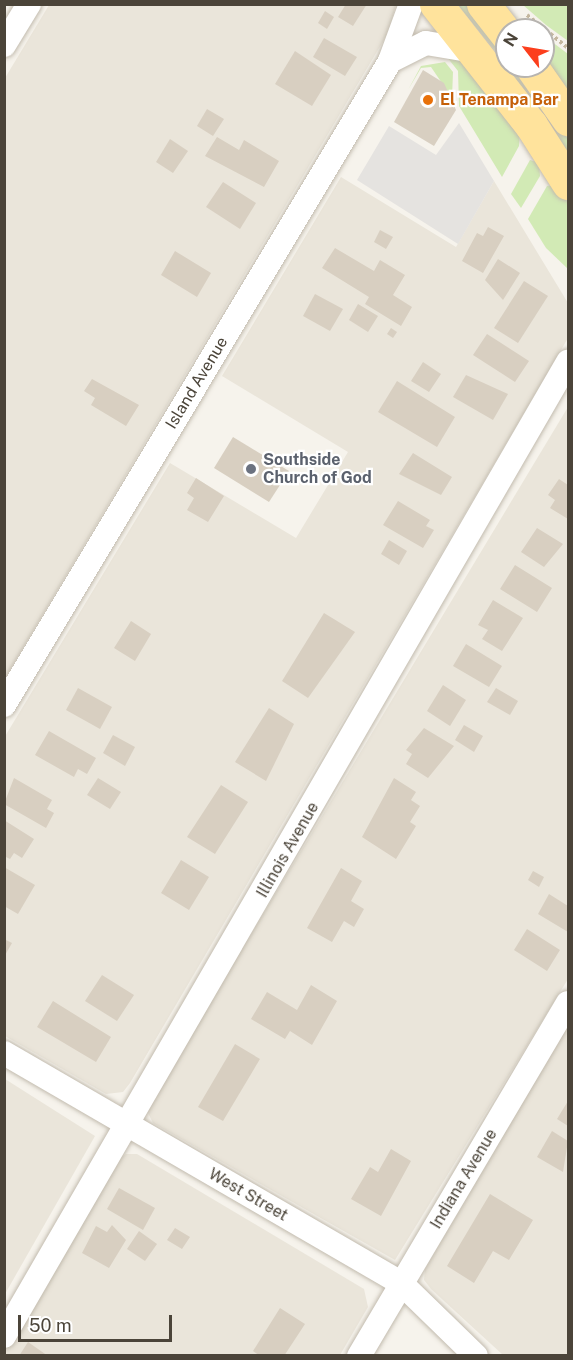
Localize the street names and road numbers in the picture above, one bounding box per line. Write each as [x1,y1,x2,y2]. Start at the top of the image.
street label: Island Avenue [162,334,232,432]
street label: Illinois Avenue [253,799,323,901]
street label: Indiana Avenue [427,1126,501,1232]
street label: West Street [205,1165,291,1225]

